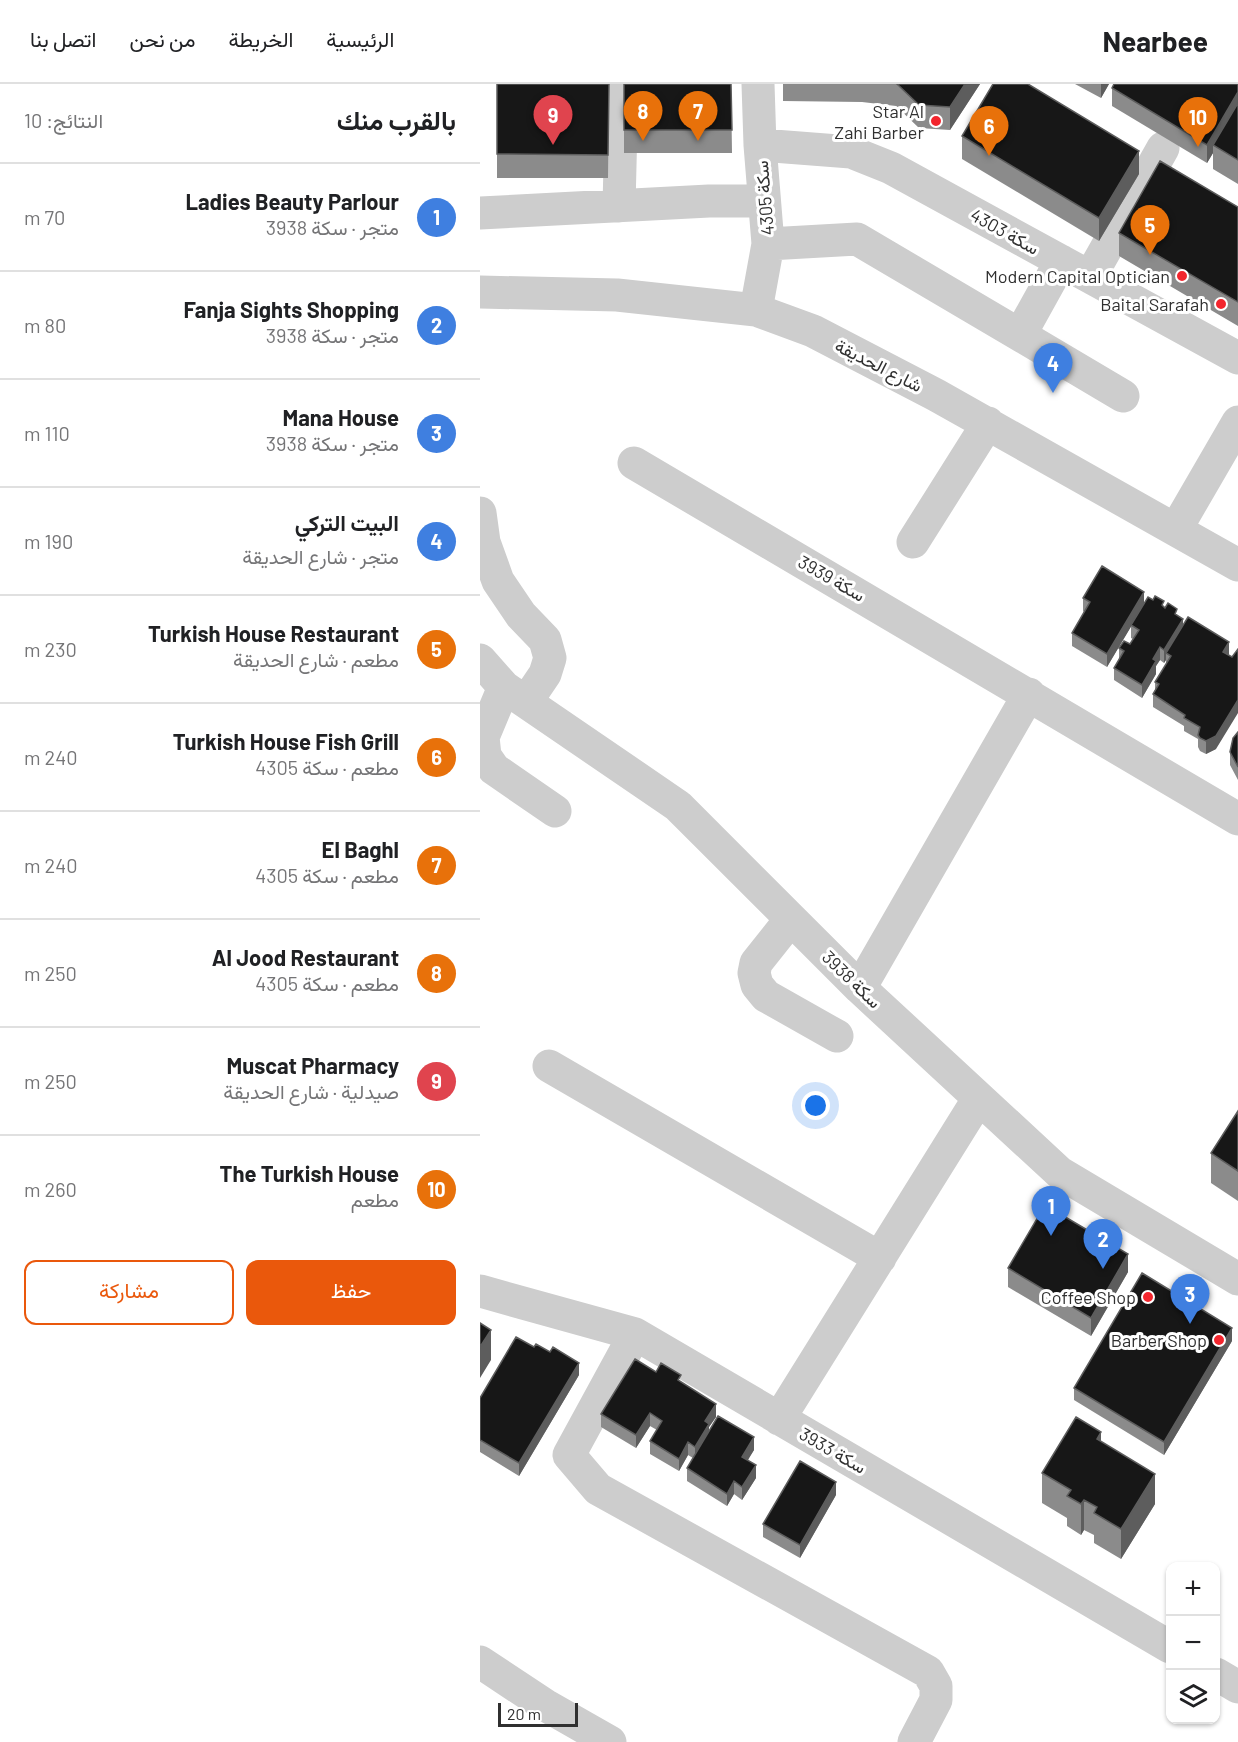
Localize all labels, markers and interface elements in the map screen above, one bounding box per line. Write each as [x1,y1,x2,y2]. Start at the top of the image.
text: Nearbee [1102,24,1208,58]
text: اتصل بنا [30,26,96,51]
text: من نحن [129,26,195,51]
text: الخريطة [228,26,293,51]
text: الرئيسية [326,26,394,51]
pin: 8 [624,92,662,141]
pin: 7 [678,92,718,141]
pin: 9 [534,95,572,145]
pin: 10 [1178,98,1218,147]
place label: Star Al Zahi Barber [834,100,924,143]
text: بالقرب منك [337,104,456,135]
pin: 6 [970,106,1008,156]
text: النتائج: 10 [24,108,103,132]
marker: Star Al Zahi Barber [929,114,943,128]
street label: سكة 4305 [750,160,778,236]
text: Ladies Beauty Parlour [185,188,399,214]
street label: سكة 4303 [967,203,1043,259]
text: 70 m [24,205,65,229]
text: 1 [433,205,440,229]
pin: 5 [1130,206,1170,255]
text: متجر · سكة 3938 [266,215,399,239]
place label: Modern Capital Optician [985,265,1170,287]
marker: Modern Capital Optician [1175,269,1189,283]
place label: Baital Sarafah [1100,293,1209,315]
text: Fanja Sights Shopping [184,296,399,322]
marker: Baital Sarafah [1214,297,1228,311]
text: 80 m [24,313,66,337]
text: 2 [431,313,442,337]
text: متجر · سكة 3938 [266,323,399,347]
street label: شارع الحديقة [831,334,926,398]
pin: 4 [1034,344,1072,393]
text: Mana House [282,404,399,430]
text: 110 m [24,421,70,445]
text: 3 [431,421,442,445]
text: متجر · سكة 3938 [266,431,399,455]
text: البيت التركي [295,509,399,535]
text: 190 m [24,529,73,553]
text: 4 [430,529,443,553]
text: متجر · شارع الحديقة [242,544,399,568]
street label: سكة 3939 [795,550,869,606]
text: Turkish House Restaurant [148,620,399,646]
text: 230 m [24,637,77,661]
text: 5 [431,637,442,661]
text: مطعم · شارع الحديقة [233,647,399,671]
text: Turkish House Fish Grill [173,728,399,754]
text: 240 m [24,745,78,769]
text: 6 [431,745,442,769]
text: مطعم · سكة 4305 [255,755,399,779]
text: El Baghl [322,836,399,862]
text: 240 m [24,853,78,877]
text: 7 [432,853,441,877]
text: مطعم · سكة 4305 [255,863,399,887]
text: Al Jood Restaurant [212,944,399,970]
street label: سكة 3938 [818,946,886,1012]
text: 250 m [24,961,77,985]
text: 8 [431,961,442,985]
text: مطعم · سكة 4305 [255,971,399,995]
text: Muscat Pharmacy [226,1052,399,1078]
text: 250 m [24,1069,77,1093]
text: 9 [431,1069,442,1093]
text: صيدلية · شارع الحديقة [223,1079,399,1103]
your location [801,1091,830,1120]
text: The Turkish House [220,1160,399,1186]
text: 260 m [24,1177,77,1201]
text: 10 [427,1177,446,1201]
pin: 1 [1032,1186,1070,1236]
text: مطعم [351,1187,399,1211]
pin: 2 [1084,1220,1122,1269]
button: مشاركة [24,1260,234,1325]
button: حفظ [246,1260,456,1325]
pin: 3 [1170,1274,1210,1324]
place label: Coffee Shop [1041,1286,1136,1308]
marker: Coffee Shop [1141,1290,1155,1304]
place label: Barber Shop [1111,1329,1207,1351]
marker: Barber Shop [1212,1333,1226,1347]
street label: سكة 3933 [796,1422,870,1478]
map controls [1166,1562,1220,1724]
button: + [1166,1562,1220,1616]
button: − [1166,1616,1220,1670]
button: layers [1166,1670,1220,1724]
scale bar [498,1700,578,1728]
text: 20 m [507,1704,541,1723]

